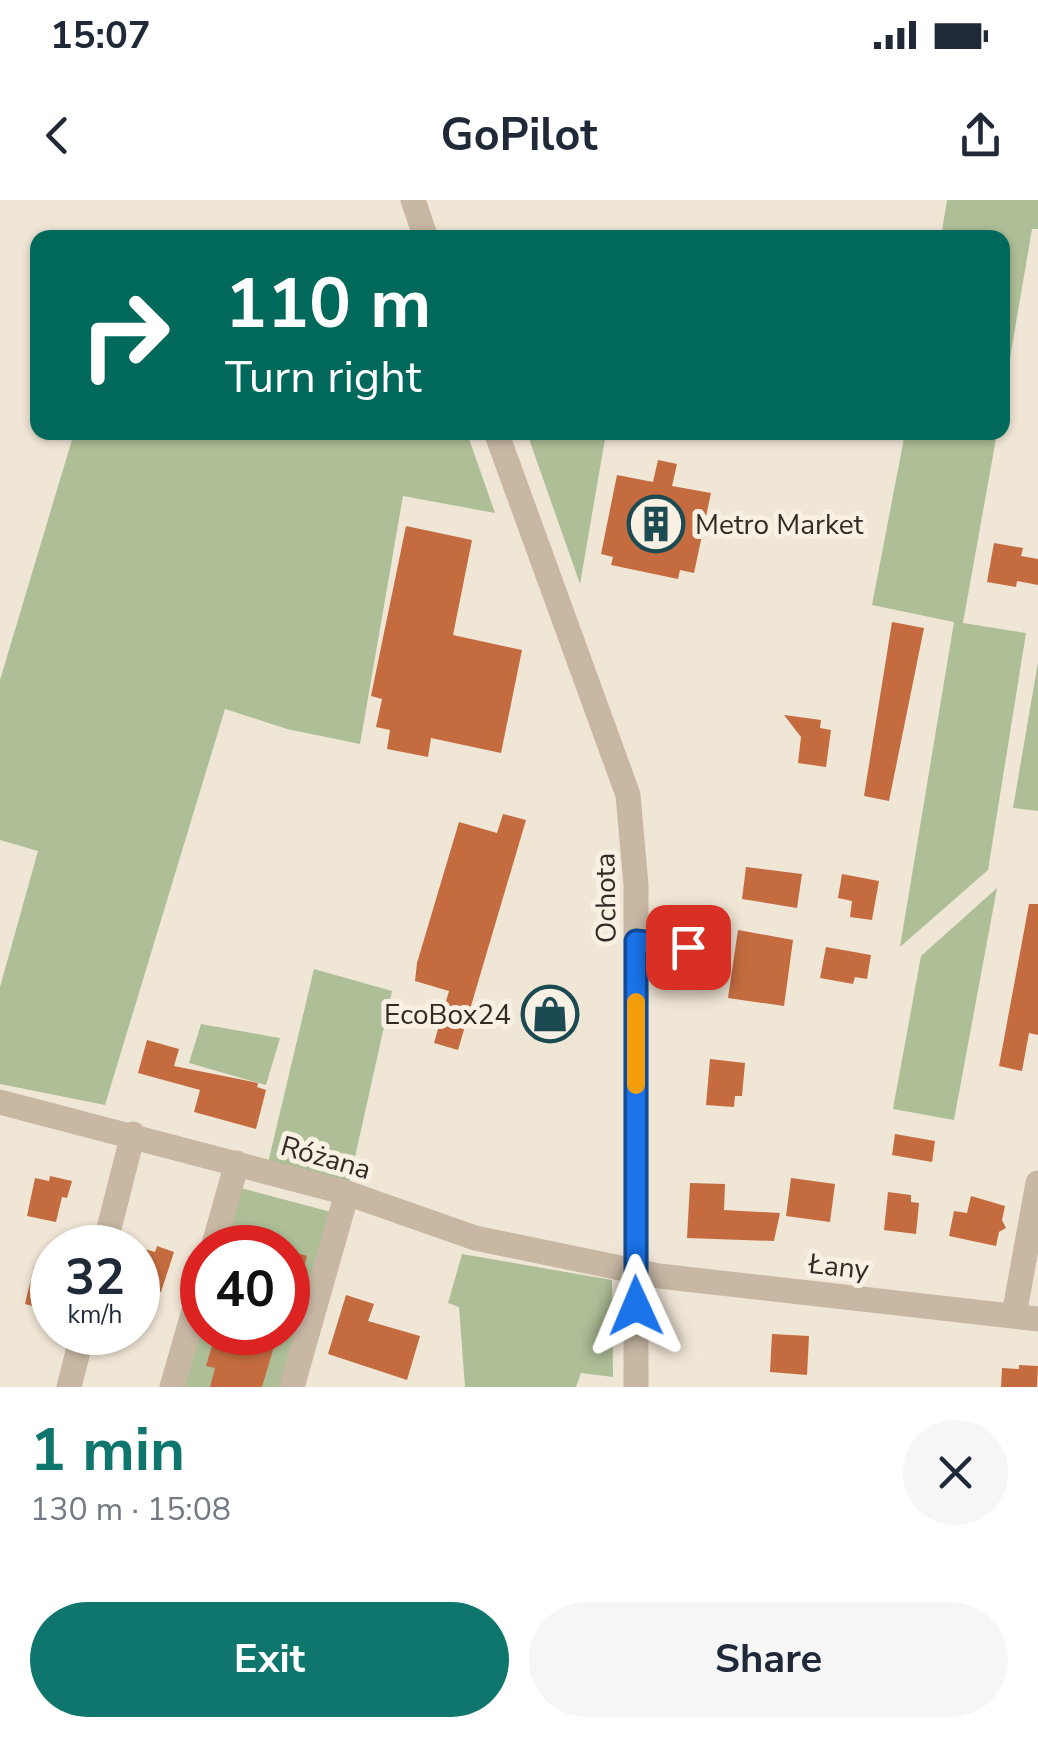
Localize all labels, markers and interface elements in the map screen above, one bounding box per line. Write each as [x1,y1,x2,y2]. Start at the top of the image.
text: 15:07 [50,10,151,61]
text: GoPilot [441,105,597,166]
icon: back [30,108,85,163]
icon: share [953,108,1008,163]
text: 110 m [225,256,431,352]
icon: right [60,270,190,400]
text: Turn right [225,347,422,408]
building icon: Metro Market [626,494,686,554]
place label: Metro Market [695,506,864,544]
street label: Ochota [586,852,626,944]
pin [646,905,731,990]
icon: arrive [661,920,716,975]
shop icon: EcoBox24 [520,984,580,1044]
place label: EcoBox24 [384,996,511,1034]
street label: Różana [276,1127,375,1189]
speed limit sign: 40 [180,1225,310,1355]
text: 32 [65,1243,125,1312]
street label: Łany [806,1245,871,1289]
position arrow [584,1254,688,1358]
text: km/h [67,1298,123,1332]
text: 1 min [30,1409,185,1491]
button: close [903,1420,1008,1525]
text: 130 m · 15:08 [30,1488,231,1531]
button: Exit [30,1602,509,1717]
button: Share [529,1602,1008,1717]

